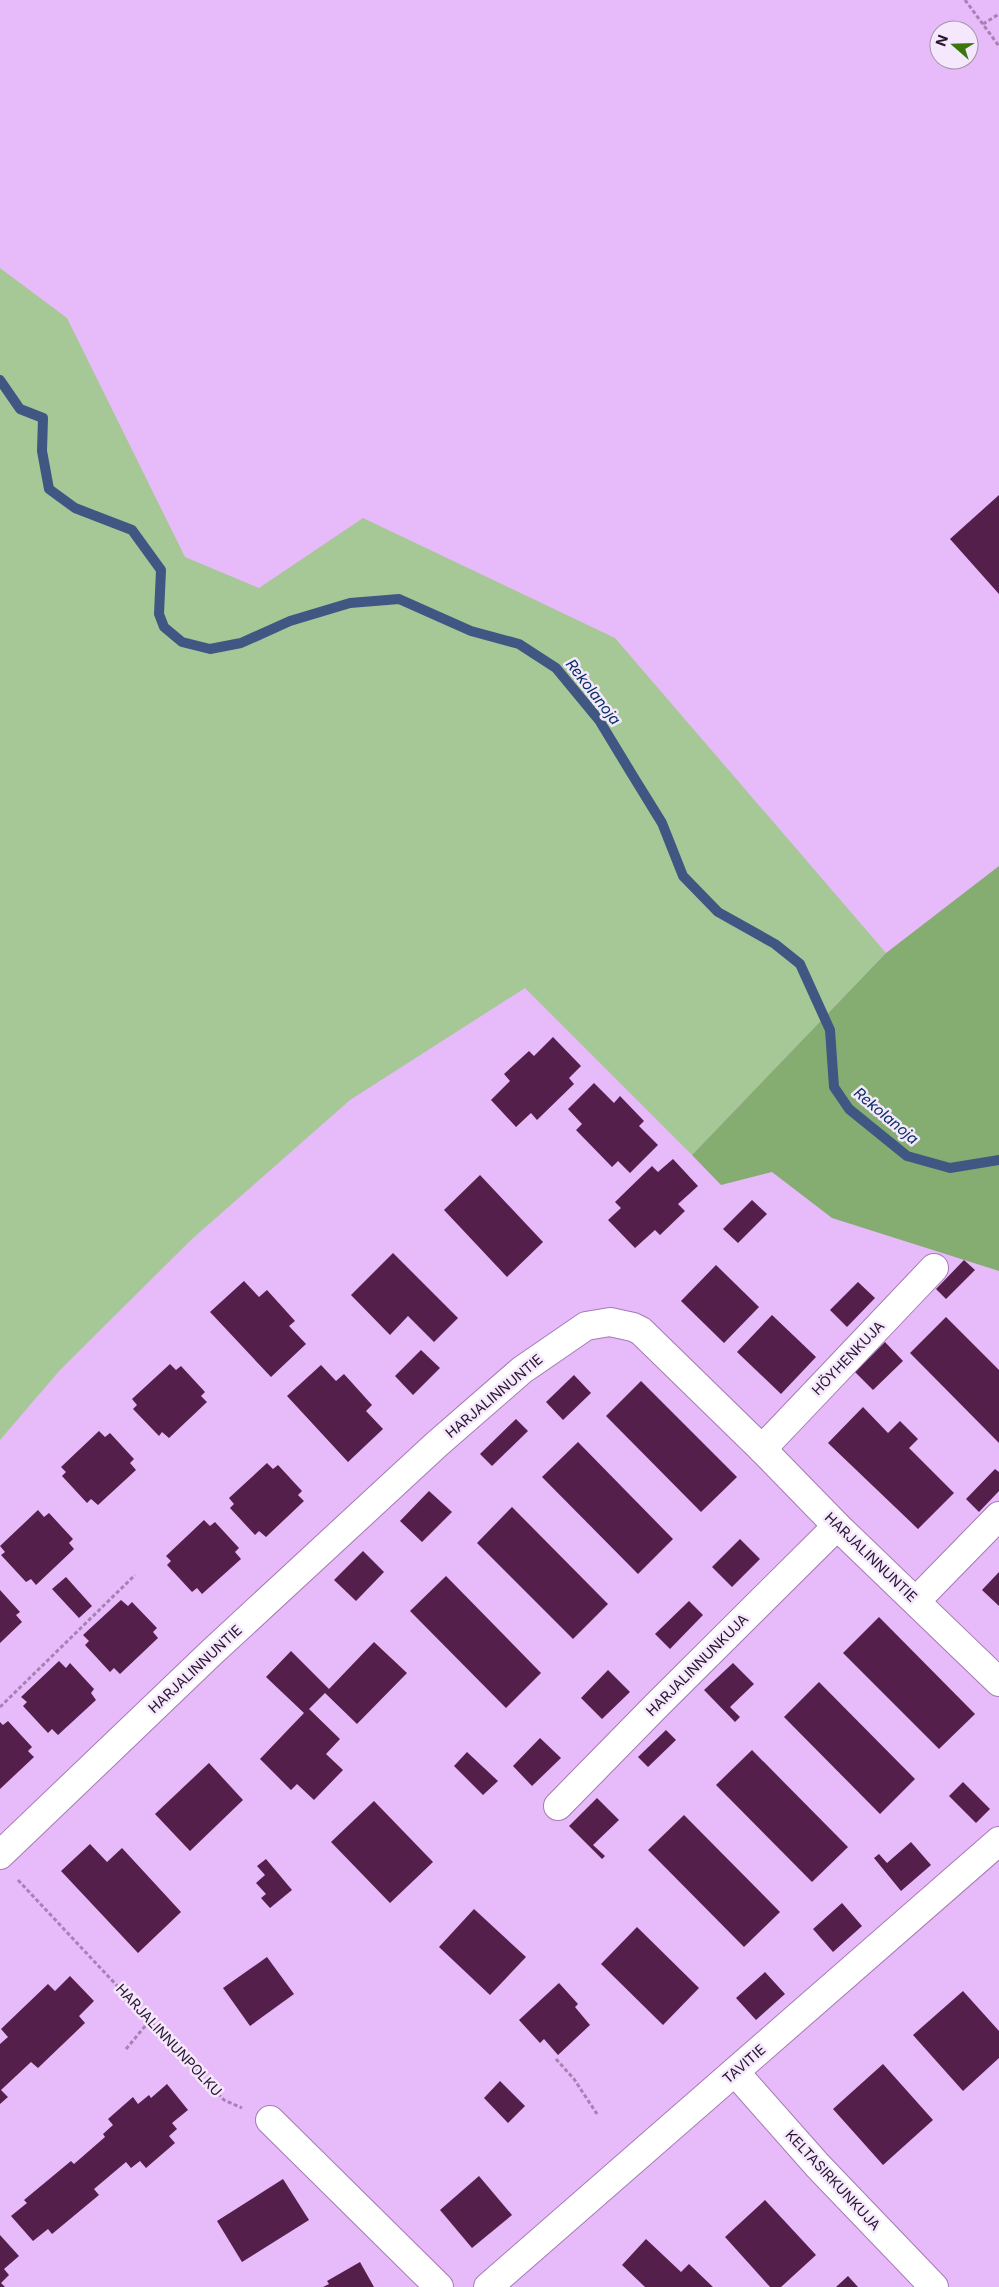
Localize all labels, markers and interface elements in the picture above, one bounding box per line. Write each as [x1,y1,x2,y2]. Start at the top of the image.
north arrow [929,20,979,70]
text: N [932,32,951,48]
water label: Rekolanoja [562,655,625,728]
water label: Rekolanoja [850,1083,923,1148]
street label: HÖYHENKUJA [808,1317,888,1398]
street label: HARJALINNUNTIE [442,1350,546,1441]
street label: HARJALINNUNTIE [822,1508,921,1605]
street label: HARJALINNUNKUJA [642,1610,751,1719]
street label: HARJALINNUNTIE [144,1621,245,1716]
street label: HARJALINNUNPOLKU [113,1980,226,2099]
street label: TAVITIE [719,2040,769,2087]
street label: KELTASIRKUNKUJA [782,2126,885,2234]

